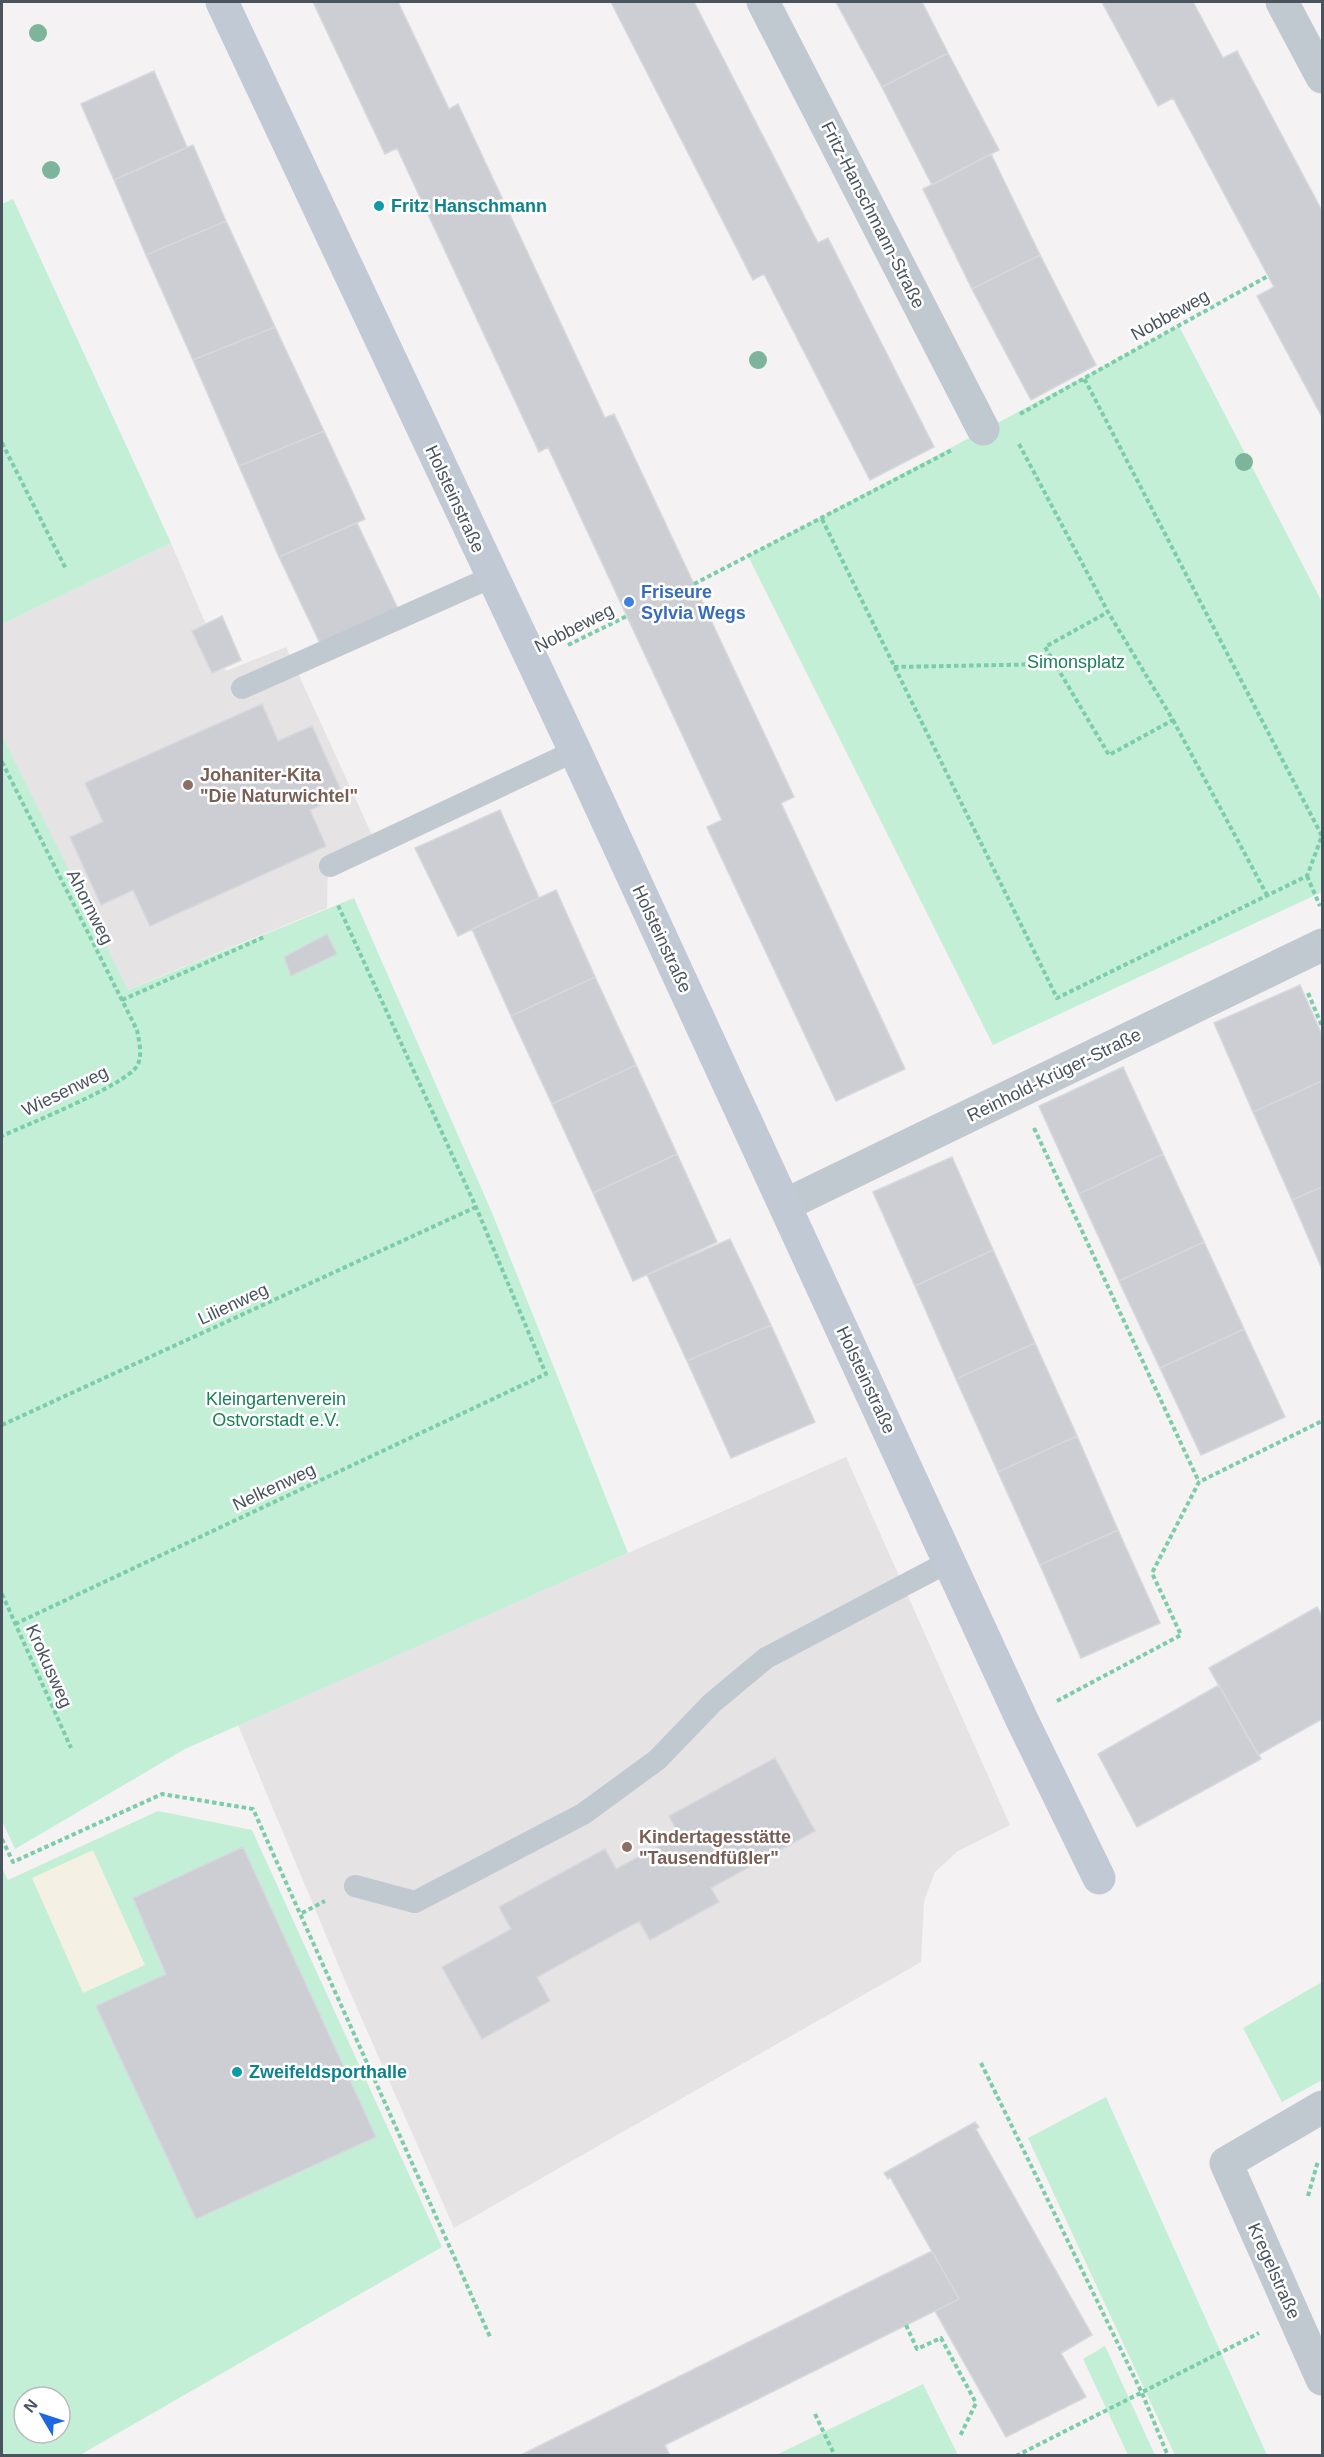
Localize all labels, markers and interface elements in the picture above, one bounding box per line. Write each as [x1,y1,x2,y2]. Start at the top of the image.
street label: Fritz-Hanschmann-Straße [817,118,929,312]
place label: Fritz Hanschmann [391,196,547,216]
marker: Fritz Hanschmann [372,199,386,213]
street label: Nobbeweg [1128,285,1212,345]
street label: Holsteinstraße [421,442,489,556]
place label: Friseure Sylvia Wegs [641,582,746,623]
marker: Friseure Sylvia Wegs [622,595,636,609]
street label: Nobbeweg [531,600,617,656]
park label: Simonsplatz [1027,652,1125,672]
place label: Johaniter-Kita "Die Naturwichtel" [200,765,358,806]
marker: Johaniter-Kita "Die Naturwichtel" [181,778,195,792]
street label: Ahornweg [63,866,117,948]
street label: Holsteinstraße [628,882,696,996]
street label: Reinhold-Krüger-Straße [964,1024,1144,1126]
street label: Wiesenweg [19,1062,111,1120]
street label: Lilienweg [195,1279,271,1329]
street label: Holsteinstraße [832,1323,900,1437]
park label: Kleingartenverein Ostvorstadt e.V. [206,1389,346,1430]
street label: Nelkenweg [229,1459,319,1515]
street label: Krokusweg [22,1621,76,1711]
place label: Kindertagesstätte "Tausendfüßler" [639,1827,791,1868]
marker: Kindertagesstätte "Tausendfüßler" [620,1840,634,1854]
place label: Zweifeldsporthalle [249,2062,407,2082]
marker: Zweifeldsporthalle [230,2065,244,2079]
street label: Kregelstraße [1244,2220,1304,2322]
north arrow [12,2385,72,2445]
text: N [20,2396,41,2416]

